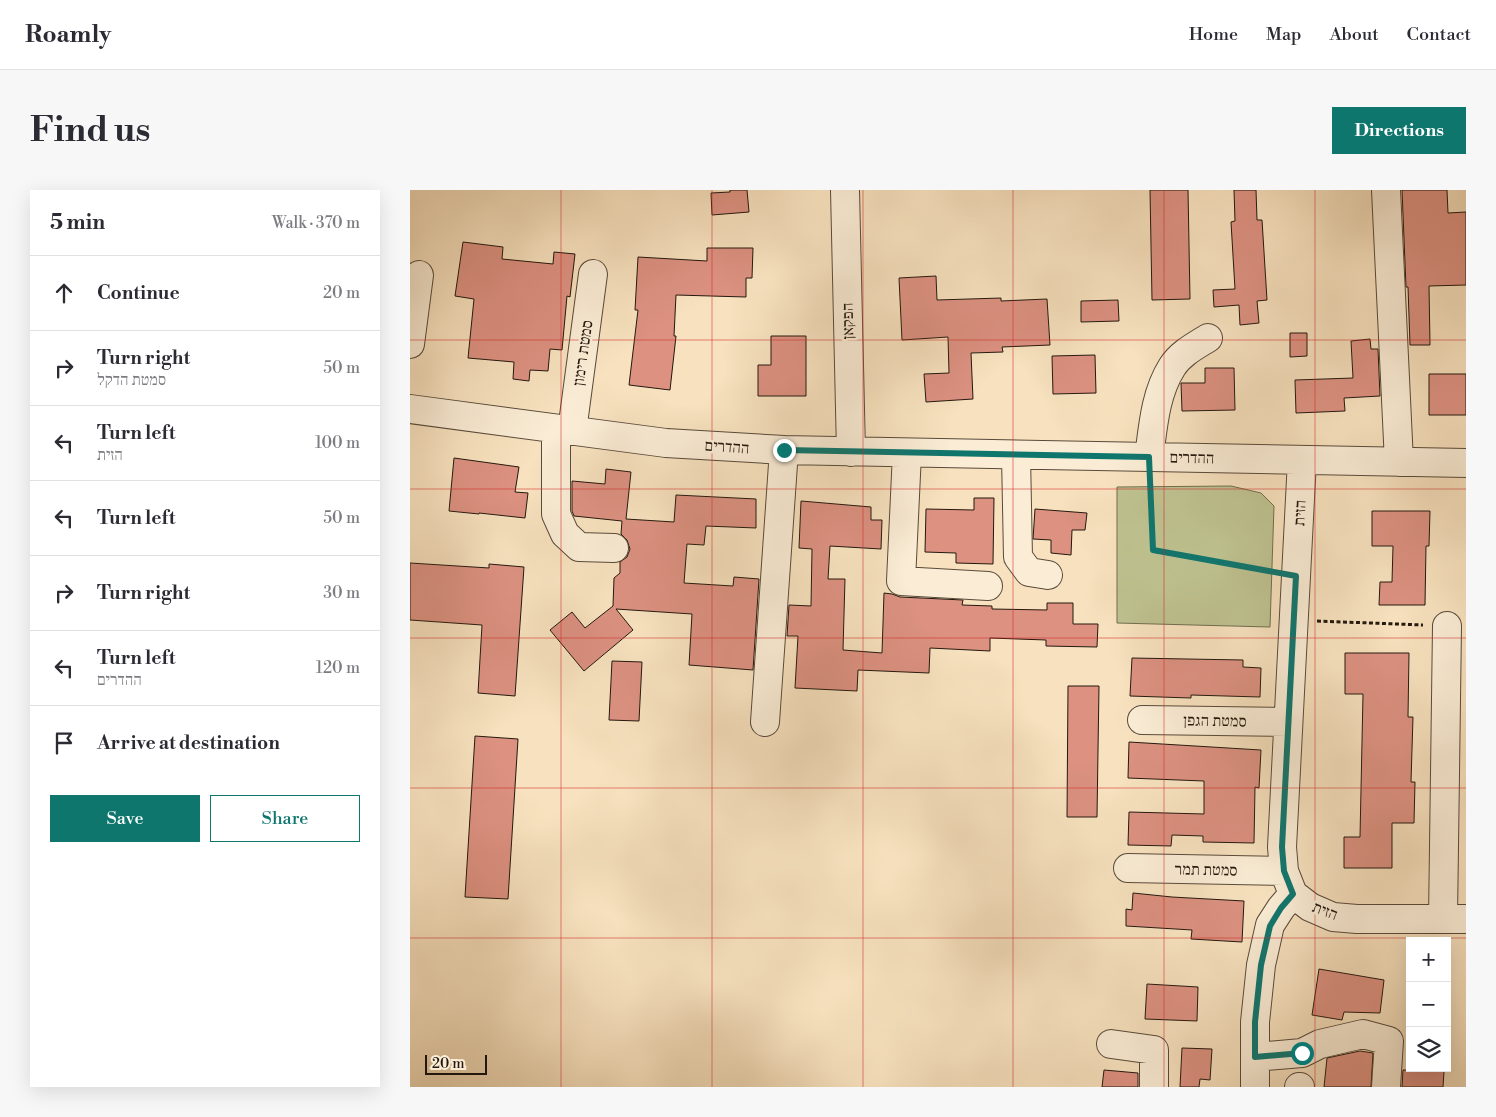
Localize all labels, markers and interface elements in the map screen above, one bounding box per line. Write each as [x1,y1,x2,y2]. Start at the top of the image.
text: Roamly [25,20,111,50]
text: Home [1189,23,1238,46]
text: Map [1266,23,1302,46]
text: About [1330,23,1379,46]
text: Contact [1407,23,1471,46]
button: Directions [1332,107,1466,154]
text: Find us [30,109,150,152]
text: 5 min [50,210,105,236]
text: Walk · 370 m [272,213,360,233]
icon: ahead [50,279,78,307]
text: Continue [97,281,180,305]
text: 20 m [323,283,360,303]
street label: הפקאן [838,302,858,340]
street label: סמטת רימון [568,319,598,387]
text: Turn right [97,346,190,370]
icon: right [50,354,78,382]
text: 50 m [323,358,360,378]
text: סמטת הדקל [97,370,166,390]
text: Turn left [97,421,176,445]
icon: left [50,429,78,457]
text: 100 m [315,433,360,453]
street label: ההדרים [704,435,750,459]
route end [773,439,796,462]
text: הזית [97,445,123,465]
street label: ההדרים [1169,448,1215,468]
street label: הזית [1289,500,1311,526]
icon: left [50,504,78,532]
text: Turn left [97,506,176,530]
text: 50 m [323,508,360,528]
icon: right [50,579,78,607]
text: Turn right [97,581,190,605]
text: 30 m [323,583,360,603]
text: Turn left [97,646,176,670]
icon: left [50,654,78,682]
text: 120 m [316,658,360,678]
text: ההדרים [97,670,142,690]
street label: סמטת הגפן [1183,710,1247,732]
icon: arrive [50,729,78,757]
text: Arrive at destination [97,731,280,755]
button: Save [50,795,200,842]
button: Share [210,795,360,842]
street label: סמטת תמר [1174,859,1238,881]
street label: הזית [1309,897,1341,925]
map controls [1406,937,1451,1072]
button: + [1406,937,1451,982]
button: − [1406,982,1451,1027]
button: layers [1406,1027,1451,1072]
route start [1291,1042,1314,1065]
scale bar [425,1052,488,1075]
text: 20 m [432,1055,464,1073]

